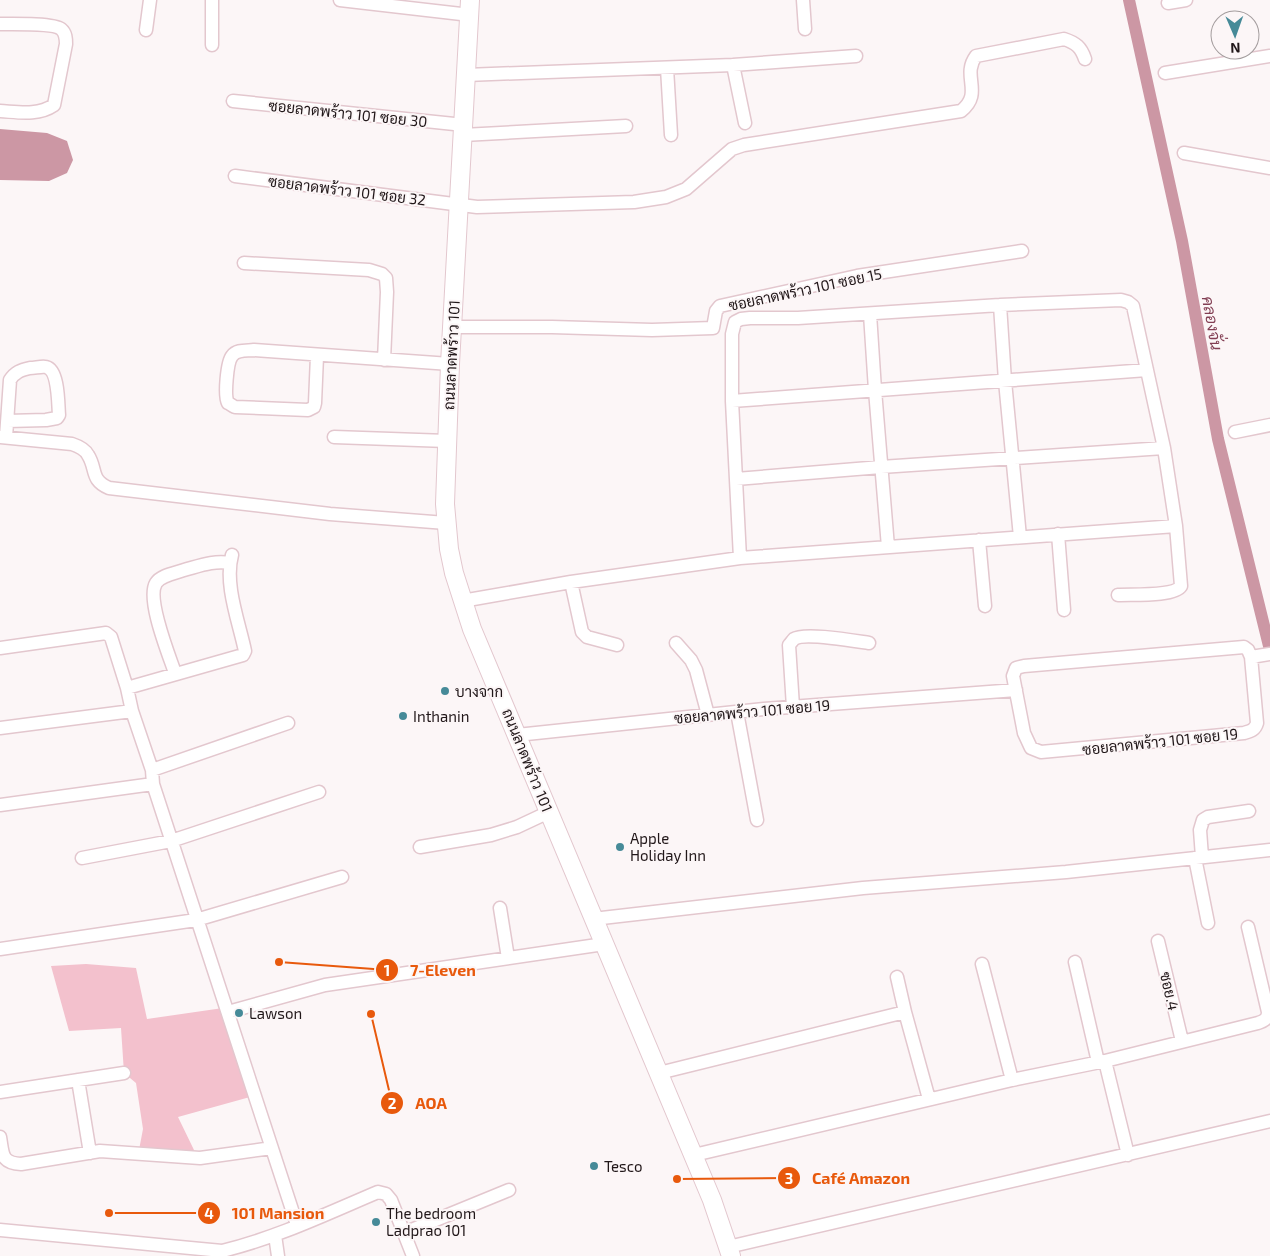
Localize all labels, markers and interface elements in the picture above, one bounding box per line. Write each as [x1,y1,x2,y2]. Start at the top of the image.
north arrow [1210,10,1260,60]
text: N [1230,40,1241,57]
street label: ซอยลาดพร้าว 101 ซอย 30 [268,96,428,130]
street label: ซอยลาดพร้าว 101 ซอย 32 [267,171,427,209]
street label: ซอยลาดพร้าว 101 ซอย 15 [727,264,883,314]
water label: คลองจั่น [1199,294,1231,352]
street label: ถนนลาดพร้าว 101 [439,300,463,410]
place label: บางจาก [455,682,503,700]
marker: บางจาก [439,685,451,697]
street label: ซอยลาดพร้าว 101 ซอย 19 [673,695,831,727]
street label: ถนนลาดพร้าว 101 [499,706,557,814]
place label: Inthanin [413,707,469,725]
marker: Inthanin [397,710,409,722]
street label: ซอยลาดพร้าว 101 ซอย 19 [1081,724,1239,758]
place label: Apple Holiday Inn [630,829,706,864]
marker: Apple Holiday Inn [614,841,626,853]
callout: 7-Eleven [375,955,486,986]
text: 7-Eleven [410,960,476,979]
text: 1 [384,961,390,979]
street label: ซอย.4 [1157,970,1183,1012]
place label: Lawson [249,1004,302,1022]
marker: Lawson [233,1007,245,1019]
callout: AOA [380,1088,457,1119]
text: AOA [415,1093,447,1112]
text: 2 [388,1094,397,1112]
place label: Tesco [604,1157,642,1175]
marker: Tesco [588,1160,600,1172]
callout: Café Amazon [777,1163,920,1194]
text: Café Amazon [812,1168,910,1187]
text: 3 [785,1169,793,1187]
callout: 101 Mansion [197,1198,334,1229]
text: 101 Mansion [232,1203,324,1222]
text: 4 [204,1204,214,1222]
place label: The bedroom Ladprao 101 [386,1204,476,1239]
marker: The bedroom Ladprao 101 [370,1216,382,1228]

